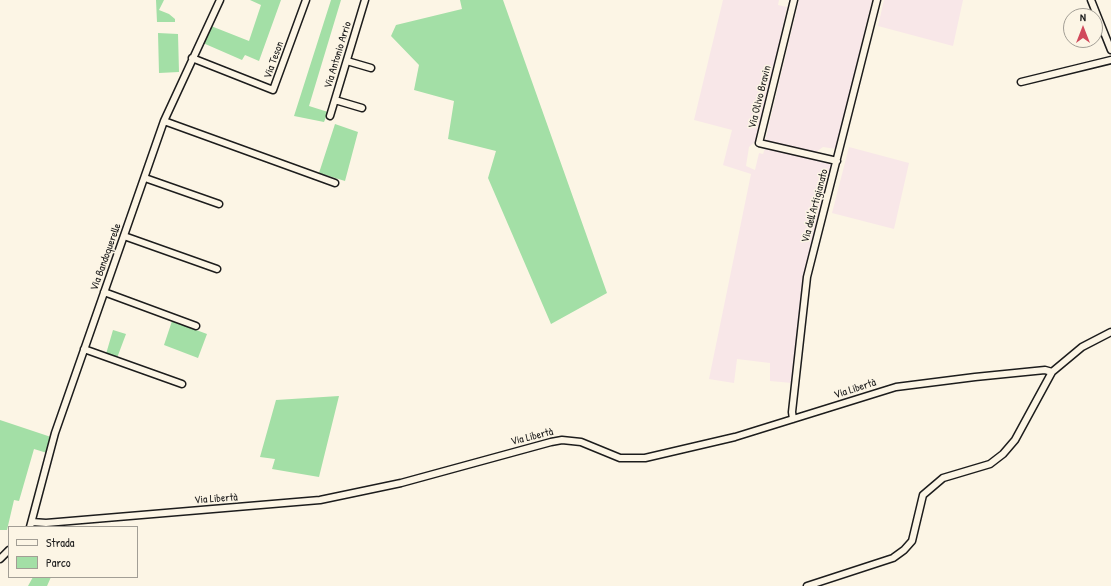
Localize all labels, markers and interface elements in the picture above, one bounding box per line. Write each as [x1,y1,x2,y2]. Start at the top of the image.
north arrow [1063,8,1103,48]
text: N [1080,10,1086,24]
street label: Via Antonio Arrio [322,20,354,90]
street label: Via Teson [261,40,287,80]
street label: Via Olivo Bravin [746,64,774,130]
street label: Via dell'Artigianato [799,168,831,244]
street label: Via Bandoquerelle [88,222,124,292]
street label: Via Libertà [832,376,878,402]
street label: Via Libertà [509,425,555,449]
street label: Via Libertà [194,491,238,507]
legend [8,526,138,578]
text: Strada [46,534,74,551]
text: Parco [46,554,71,571]

